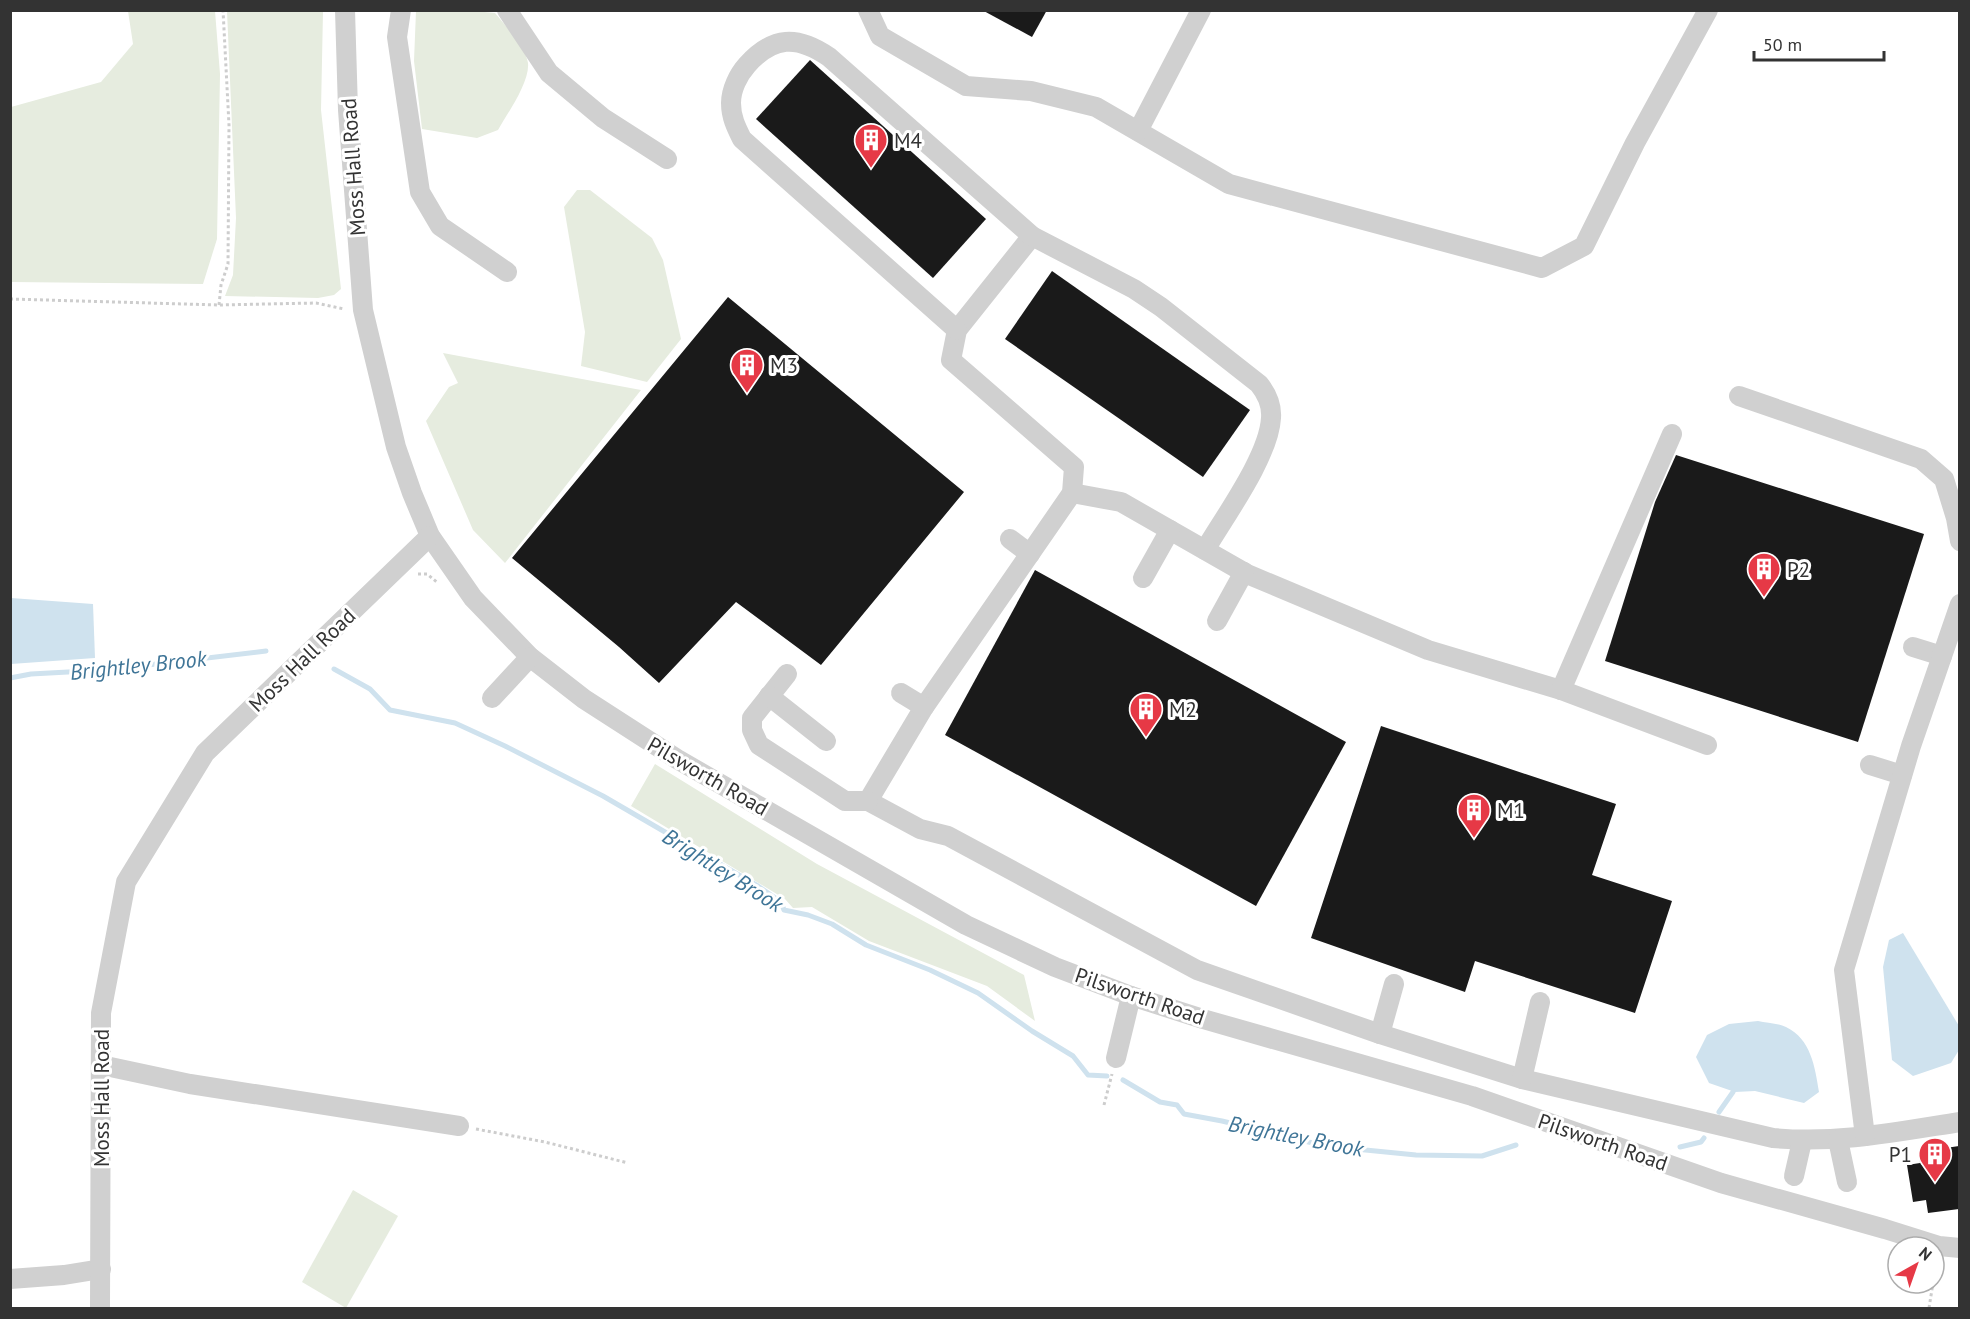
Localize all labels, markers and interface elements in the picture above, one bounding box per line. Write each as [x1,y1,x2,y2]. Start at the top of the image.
scale bar [1754,24,1884,62]
text: 50 m [1763,33,1802,56]
street label: Moss Hall Road [335,97,371,237]
building icon: M4 [853,122,889,169]
place label: M4 [894,127,922,154]
building icon: M3 [729,347,765,394]
place label: M3 [770,352,798,379]
building icon: P2 [1746,551,1782,598]
place label: P2 [1787,556,1810,583]
street label: Moss Hall Road [243,602,361,718]
water label: Brightley Brook [68,644,209,686]
building icon: M2 [1128,691,1164,738]
place label: M2 [1169,696,1197,723]
street label: Pilsworth Road [643,730,773,822]
building icon: M1 [1456,792,1492,839]
place label: M1 [1497,797,1525,824]
water label: Brightley Brook [657,822,789,919]
street label: Pilsworth Road [1072,961,1208,1031]
street label: Moss Hall Road [88,1029,115,1167]
street label: Pilsworth Road [1535,1107,1671,1177]
water label: Brightley Brook [1226,1109,1367,1163]
building icon: P1 [1917,1136,1953,1183]
place label: P1 [1889,1141,1912,1168]
north arrow [1886,1235,1946,1295]
text: N [1915,1242,1936,1265]

